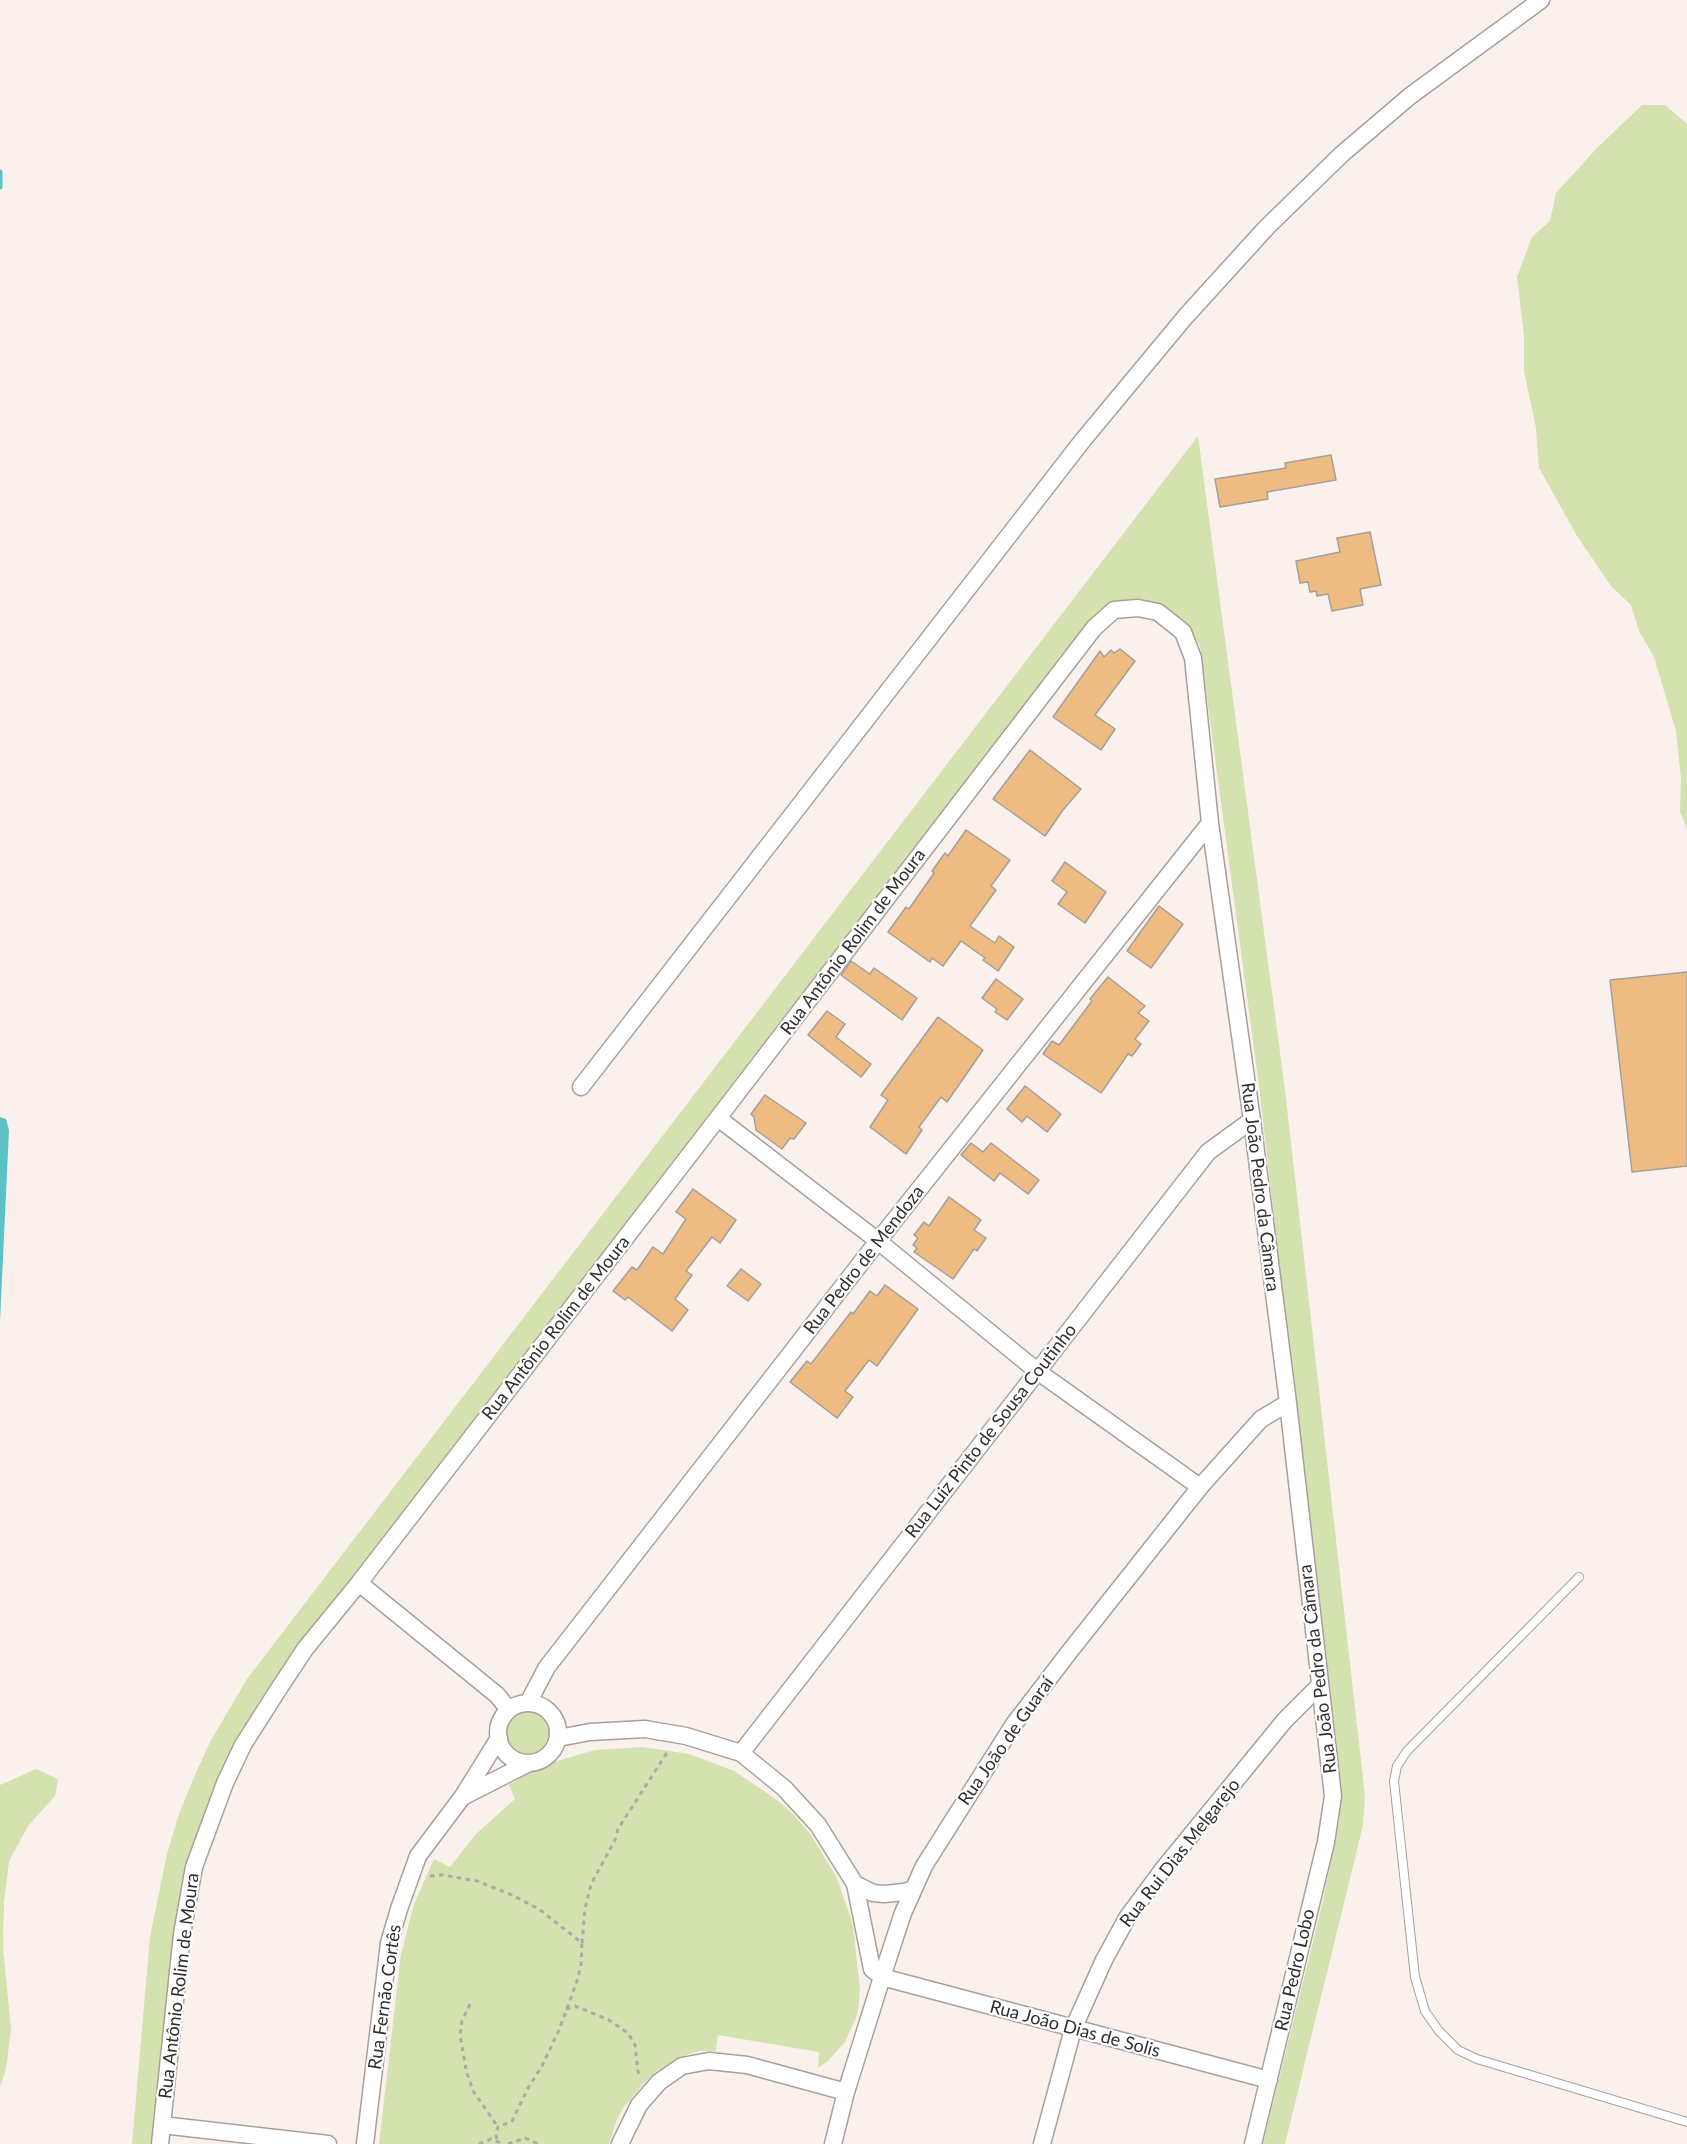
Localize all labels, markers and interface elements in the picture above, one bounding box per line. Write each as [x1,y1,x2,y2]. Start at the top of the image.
street label: Rua Antônio Rolim de Moura [776,845,930,1039]
street label: Rua João Pedro da Câmara [1236,1081,1284,1293]
street label: Rua Pedro de Mendoza [799,1181,929,1339]
street label: Rua Antônio Rolim de Moura [477,1232,635,1424]
street label: Rua Luiz Pinto de Sousa Coutinho [901,1320,1081,1542]
street label: Rua João Pedro da Câmara [1294,1563,1342,1775]
street label: Rua João de Guaraí [954,1673,1058,1809]
street label: Rua Rui Dias Melgarejo [1115,1775,1245,1931]
street label: Rua Antônio Rolim de Moura [154,1872,204,2100]
street label: Rua Pedro Lobo [1270,1907,1320,2033]
street label: Rua Fernão Cortês [364,1923,406,2071]
street label: Rua João Dias de Solis [987,1996,1163,2062]

